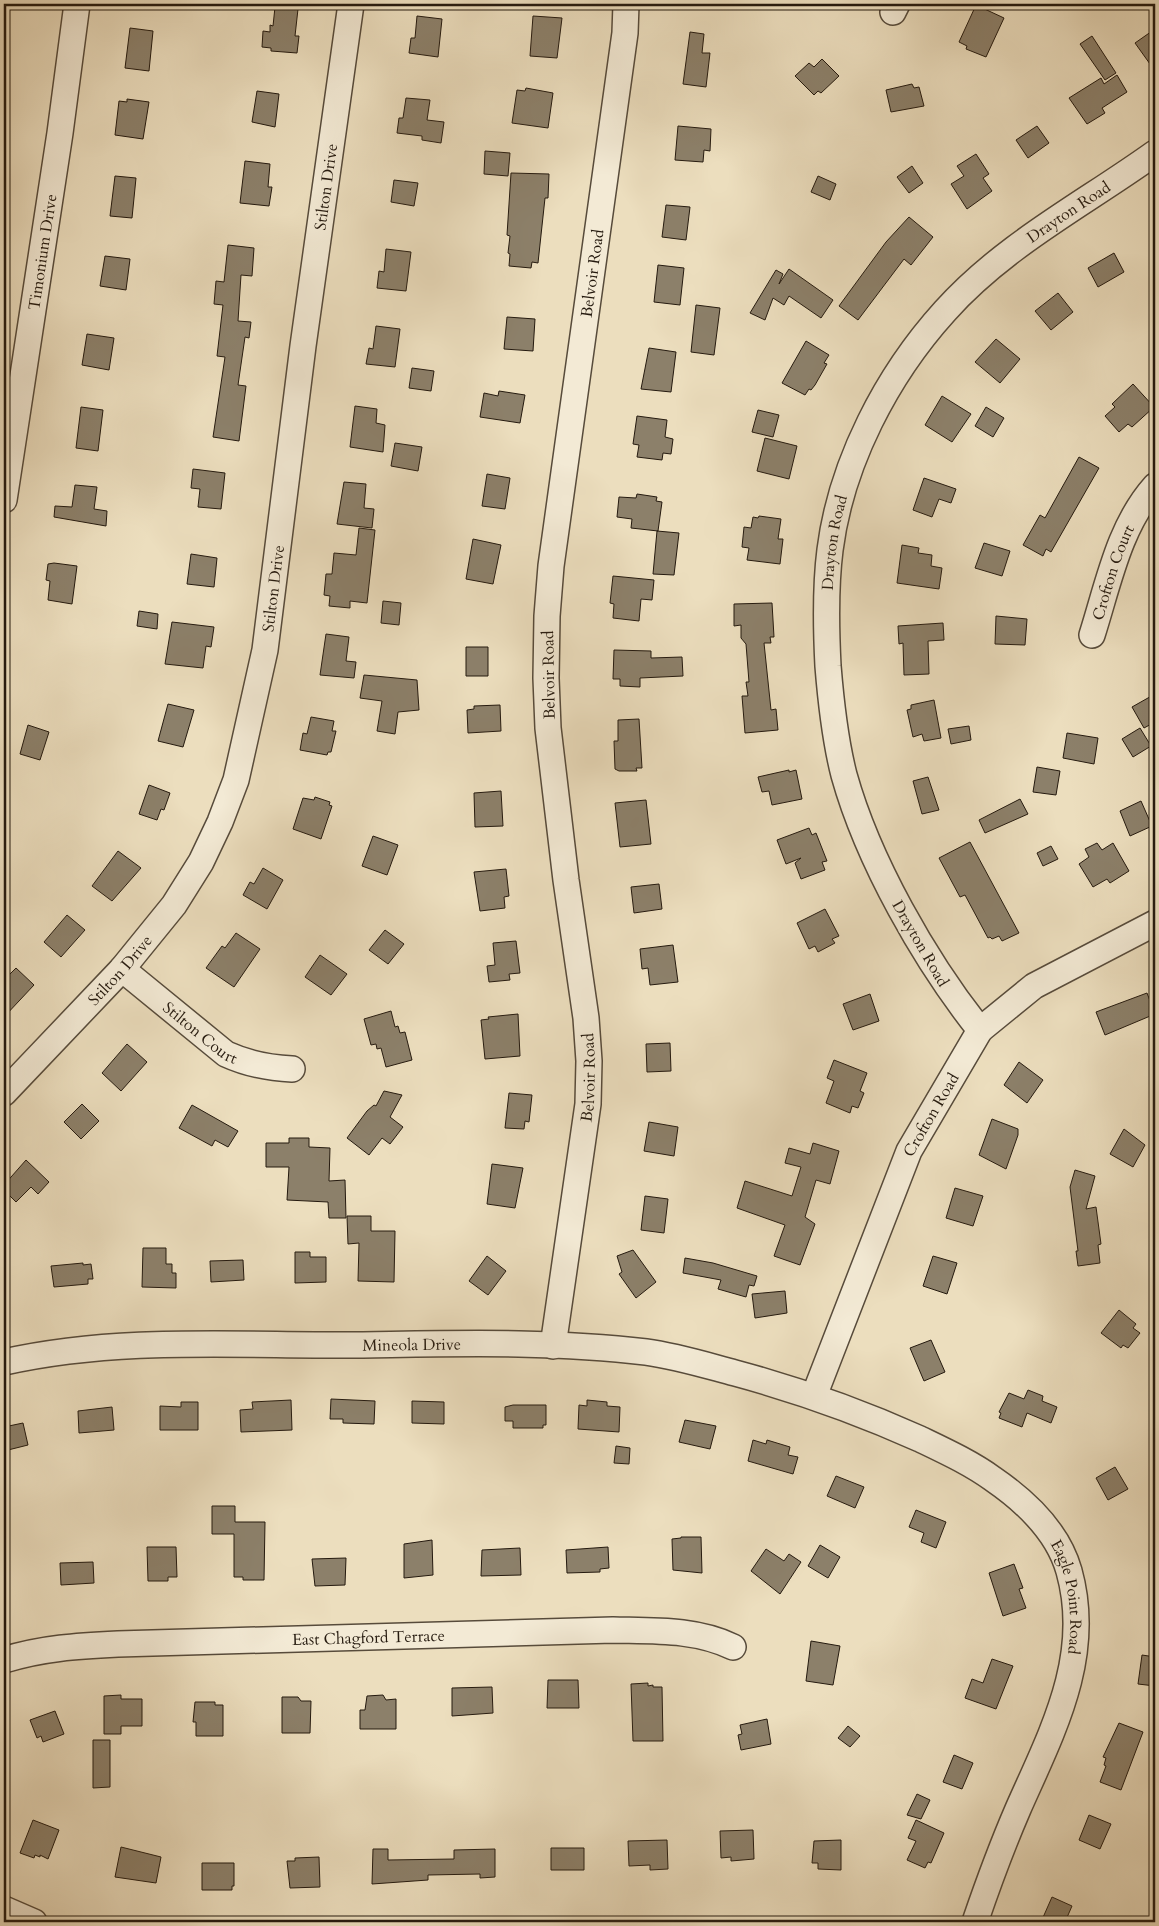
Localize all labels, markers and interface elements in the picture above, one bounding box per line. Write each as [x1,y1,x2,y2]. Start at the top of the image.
street label: Stilton Drive [309,142,343,232]
street label: Drayton Road [1022,176,1115,248]
street label: Timonium Drive [23,192,63,312]
street label: Belvoir Road [576,227,610,319]
street label: Drayton Road [817,492,853,591]
street label: Crofton Court [1087,521,1140,623]
street label: Stilton Drive [257,544,290,633]
street label: Belvoir Road [537,630,561,720]
street label: Drayton Road [886,896,954,991]
street label: Stilton Drive [83,930,158,1011]
street label: Stilton Court [158,997,240,1070]
street label: Belvoir Road [576,1032,601,1123]
street label: Crofton Road [898,1069,965,1161]
street label: Mineola Drive [362,1334,461,1357]
street label: Eagle Point Road [1045,1536,1086,1656]
street label: East Chagford Terrace [292,1625,445,1651]

